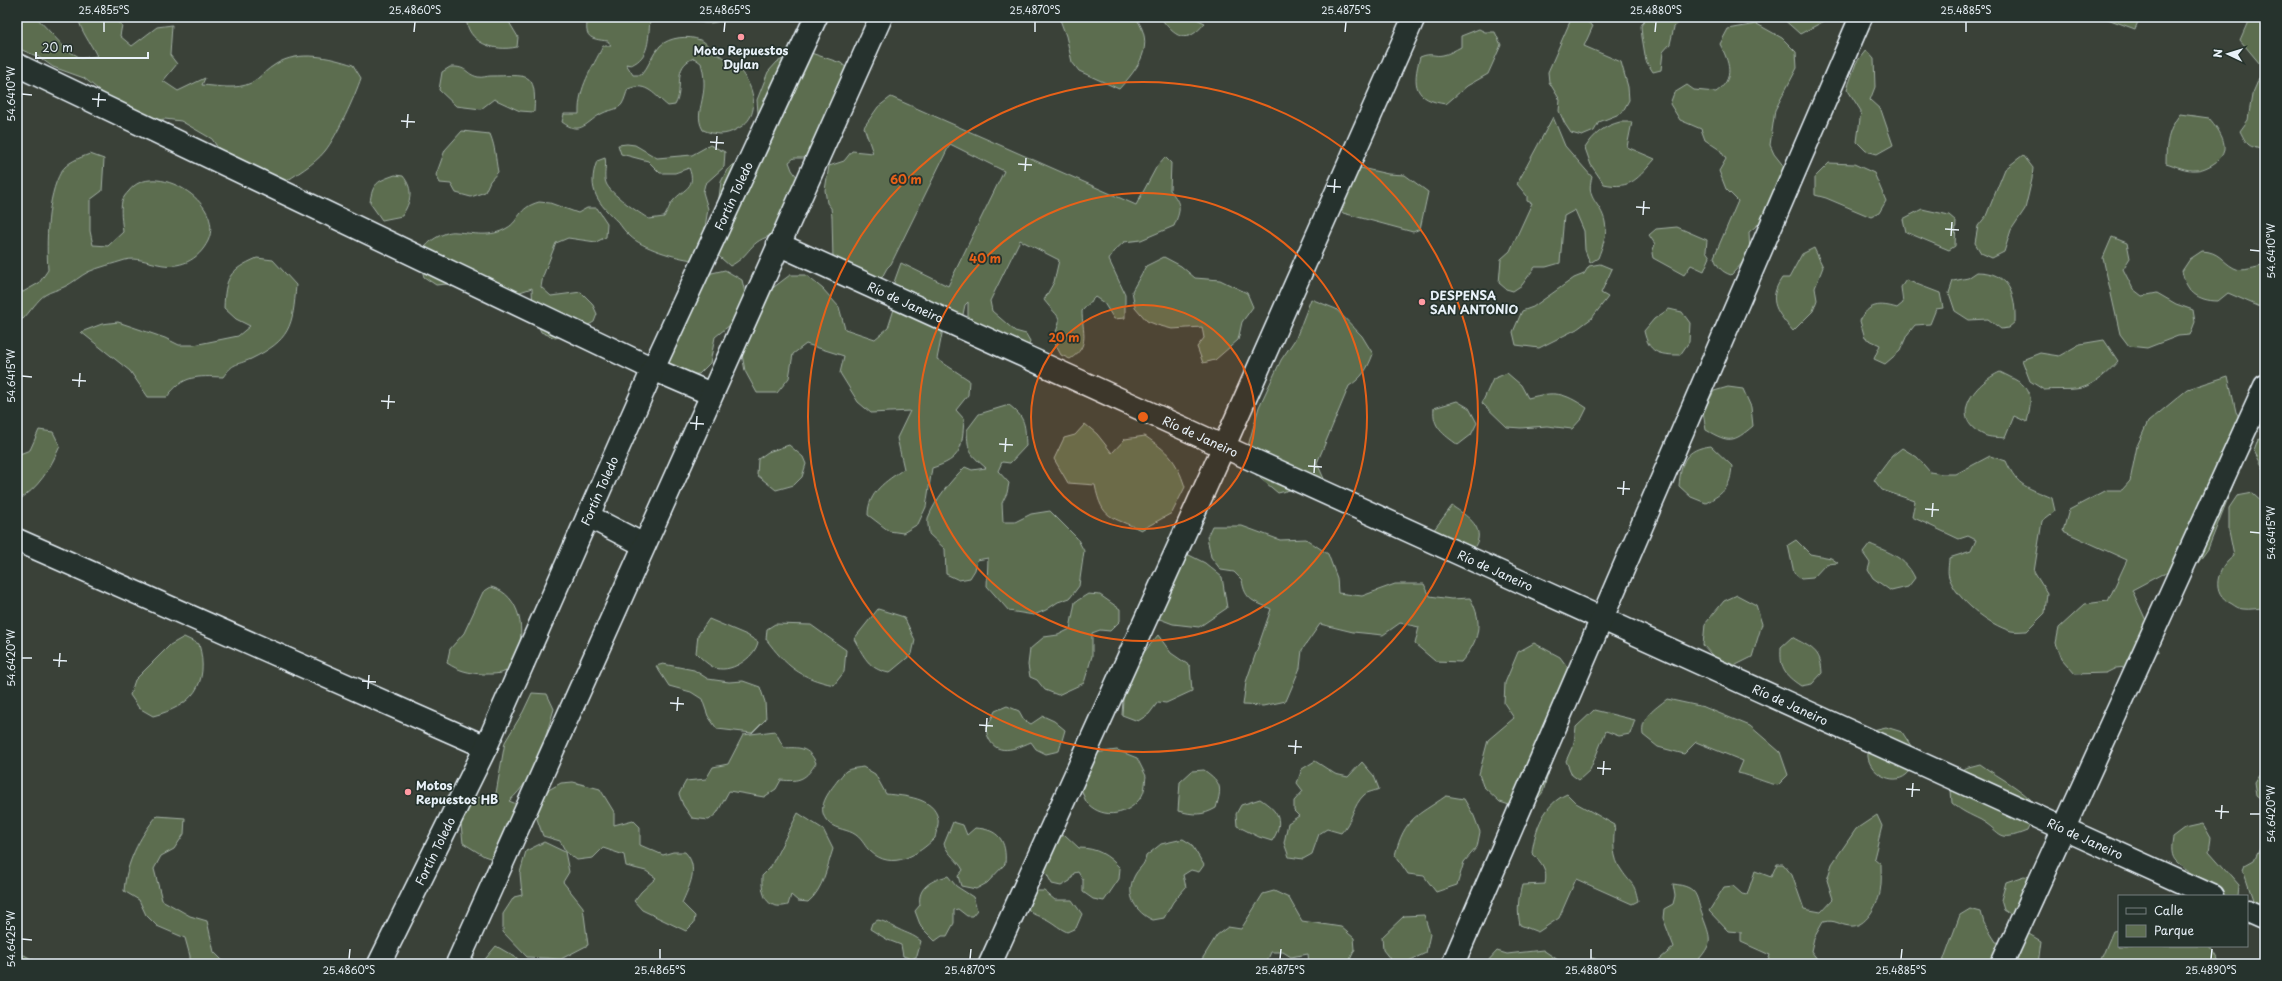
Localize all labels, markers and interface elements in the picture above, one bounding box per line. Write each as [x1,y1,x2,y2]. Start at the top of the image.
text: 25.4855°S [78,2,130,17]
text: 25.4860°S [389,2,441,17]
text: 25.4865°S [699,2,751,17]
text: 25.4870°S [1010,2,1060,17]
text: 25.4875°S [1321,2,1371,17]
text: 25.4880°S [1630,2,1682,17]
text: 25.4885°S [1941,2,1991,17]
marker: Moto Repuestos Dylan [736,32,746,42]
scale bar [36,34,148,60]
north arrow [2208,34,2248,74]
text: 20 m [42,38,73,56]
place label: Moto Repuestos Dylan [694,41,789,73]
text: N [2209,48,2226,58]
text: 54.6410°W [3,66,18,122]
street label: Fortín Toledo [709,158,757,233]
text: 60 m [890,170,922,188]
text: 54.6410°W [2263,223,2278,279]
text: 40 m [969,249,1001,267]
street label: Río de Janeiro [865,277,947,327]
place label: DESPENSA SAN ANTONIO [1430,286,1519,318]
marker: DESPENSA SAN ANTONIO [1417,297,1427,307]
text: 20 m [1048,328,1080,346]
text: 54.6415°W [3,348,18,403]
centre of rings [1136,410,1150,424]
street label: Río de Janeiro [1160,411,1242,461]
street label: Fortín Toledo [576,453,623,528]
text: 54.6415°W [2263,505,2278,560]
street label: Río de Janeiro [1455,545,1536,595]
text: 54.6420°W [3,628,18,687]
street label: Río de Janeiro [1749,679,1831,729]
place label: Motos Repuestos HB [416,776,498,808]
text: 54.6420°W [2263,784,2278,843]
marker: Motos Repuestos HB [403,787,413,797]
street label: Fortín Toledo [410,813,459,888]
street label: Río de Janeiro [2044,813,2126,864]
legend [2118,895,2248,947]
text: Calle [2154,901,2184,919]
text: 54.6425°W [3,910,18,967]
text: Parque [2154,921,2194,939]
text: 25.4860°S [323,962,375,977]
text: 25.4865°S [634,962,686,977]
text: 25.4870°S [945,962,995,977]
text: 25.4875°S [1255,962,1305,977]
text: 25.4880°S [1565,962,1617,977]
text: 25.4885°S [1876,962,1926,977]
text: 25.4890°S [2185,962,2237,977]

